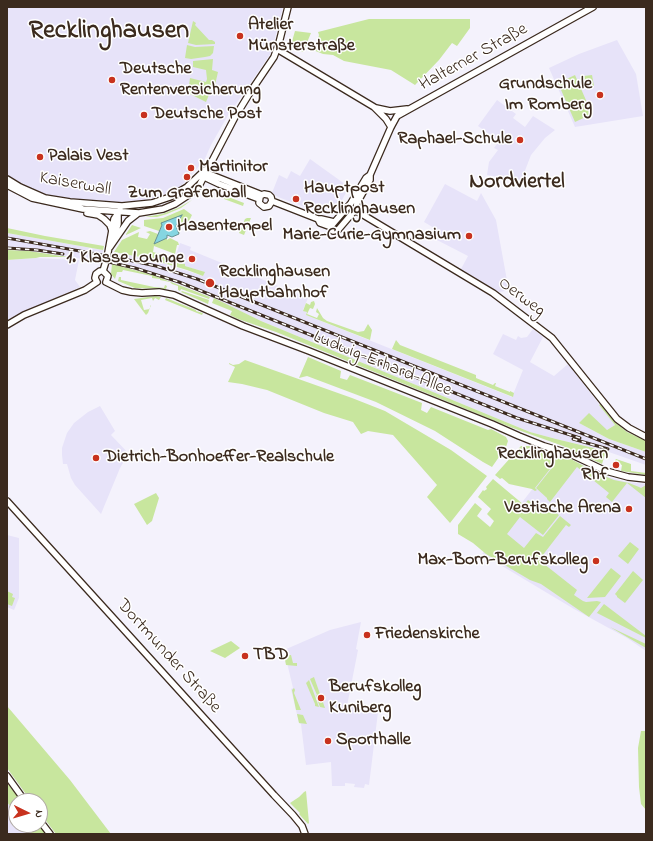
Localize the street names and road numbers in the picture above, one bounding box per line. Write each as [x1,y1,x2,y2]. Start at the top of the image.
street label: Halterner Straße [416,19,532,97]
street label: Kaiserwall [38,168,112,202]
street label: Oerweg [493,273,549,323]
street label: Ludwig-Erhard-Allee [310,327,454,403]
street label: Dortmunder Straße [111,596,225,718]

